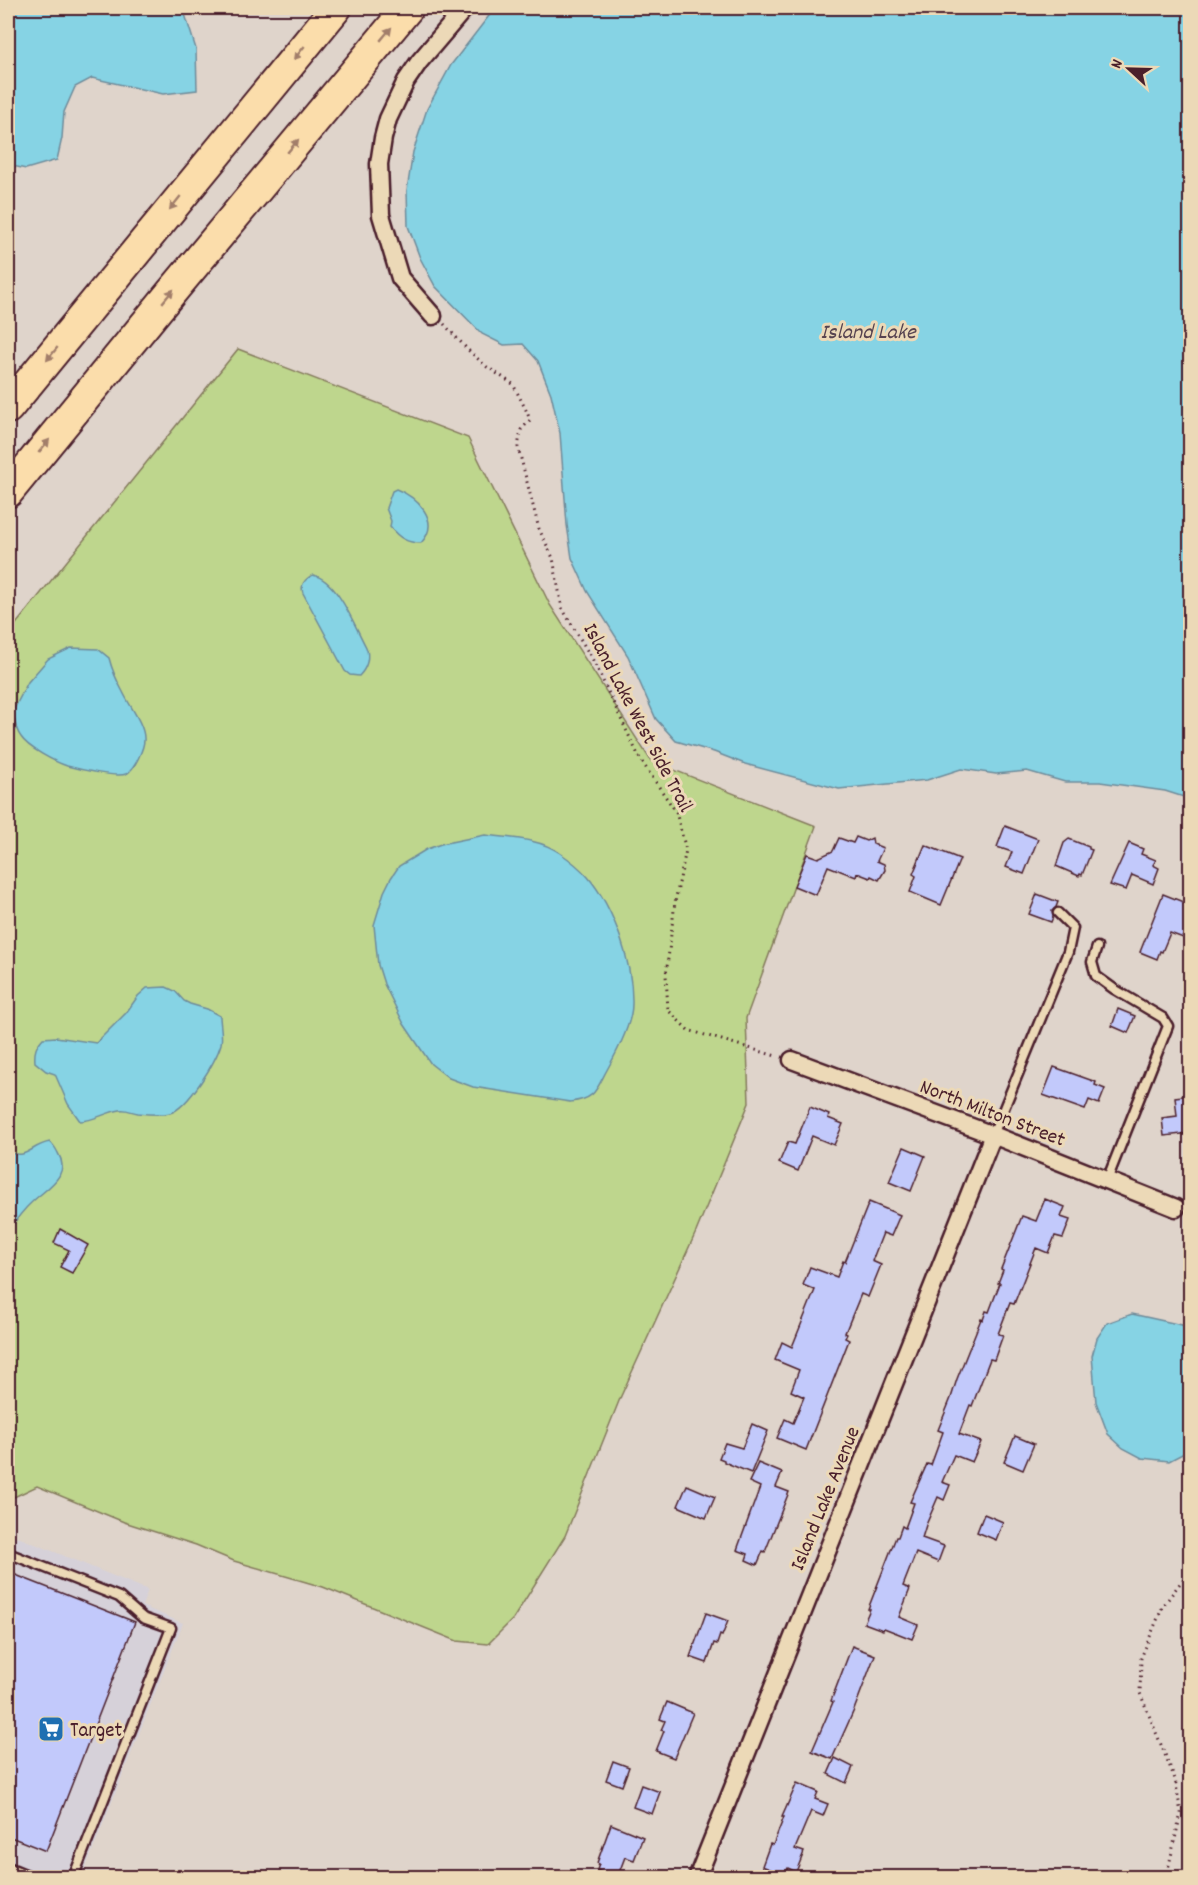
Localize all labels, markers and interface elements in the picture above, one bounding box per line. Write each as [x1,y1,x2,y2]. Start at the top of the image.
one-way arrow [379,27,392,42]
north arrow [1099,39,1159,99]
one-way arrow [293,45,306,60]
text: N [1105,56,1130,72]
one-way arrow [286,138,299,154]
one-way arrow [170,196,182,211]
one-way arrow [161,288,174,303]
water label: Island Lake [820,318,917,349]
one-way arrow [45,346,58,362]
one-way arrow [38,438,51,454]
street label: Island Lake West Side Trail [574,619,699,818]
street label: North Milton Street [915,1073,1069,1156]
street label: Island Lake Avenue [784,1423,869,1576]
supermarket icon: Target [36,1714,66,1744]
place label: Target [70,1717,122,1747]

